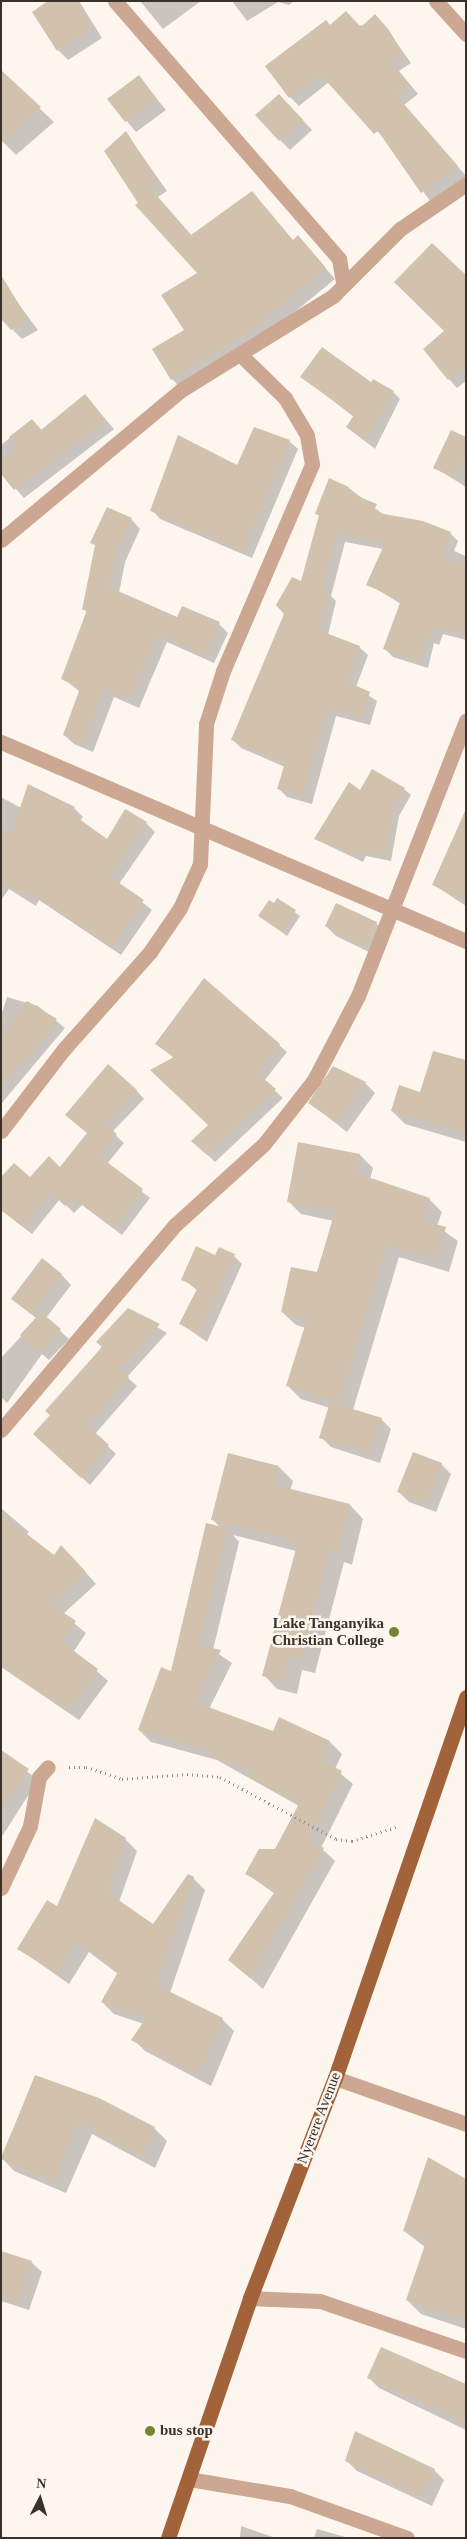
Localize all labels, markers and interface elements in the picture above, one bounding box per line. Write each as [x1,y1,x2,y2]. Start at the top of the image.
place label: Lake Tanganyika Christian College [272,1614,384,1649]
marker: Lake Tanganyika Christian College [388,1626,400,1638]
street label: Nyerere Avenue [293,2069,345,2167]
place label: bus stop [160,2422,213,2440]
marker: bus stop [144,2425,156,2437]
north arrow [15,2474,65,2524]
text: N [36,2476,47,2491]

